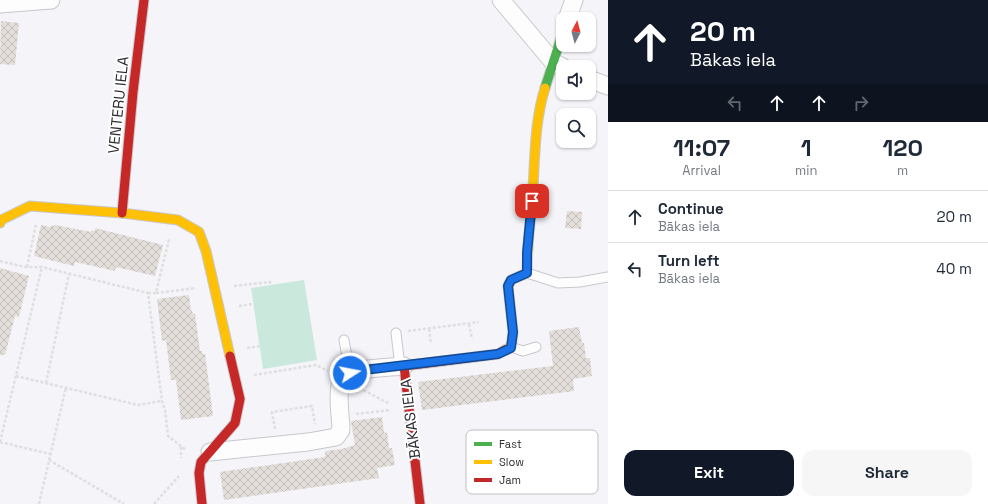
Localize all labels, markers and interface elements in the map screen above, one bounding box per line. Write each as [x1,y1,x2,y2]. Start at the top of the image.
north arrow [556,12,596,52]
map controls [556,12,596,148]
text: 20 m [690,13,756,49]
icon: ahead [624,16,676,68]
text: Bākas iela [690,48,776,71]
street label: VENTERU IELA [103,55,133,155]
button: sound [556,60,596,100]
icon: left [724,92,746,114]
icon: ahead [766,92,788,114]
icon: ahead [808,92,830,114]
icon: right [850,92,872,114]
button: search [556,108,596,148]
text: 11:07 [673,132,730,163]
text: 1 [801,132,812,163]
text: 120 [882,132,923,163]
text: Arrival [682,162,721,179]
text: min [795,162,817,179]
text: m [897,162,908,179]
pin [515,184,549,218]
icon: arrive [521,190,543,212]
text: Continue [658,199,724,218]
icon: ahead [624,206,646,228]
text: 20 m [937,207,972,226]
text: Bākas iela [658,218,720,235]
text: Turn left [658,251,720,270]
icon: left [624,258,646,280]
text: 40 m [936,259,972,278]
text: Bākas iela [658,270,720,287]
position arrow [329,352,371,394]
street label: BĀKAS IELA [396,377,424,460]
legend [466,430,598,494]
text: Fast [499,437,522,451]
button: Exit [624,450,794,496]
button: Share [802,450,972,496]
text: Slow [499,455,524,469]
text: Jam [499,473,521,487]

